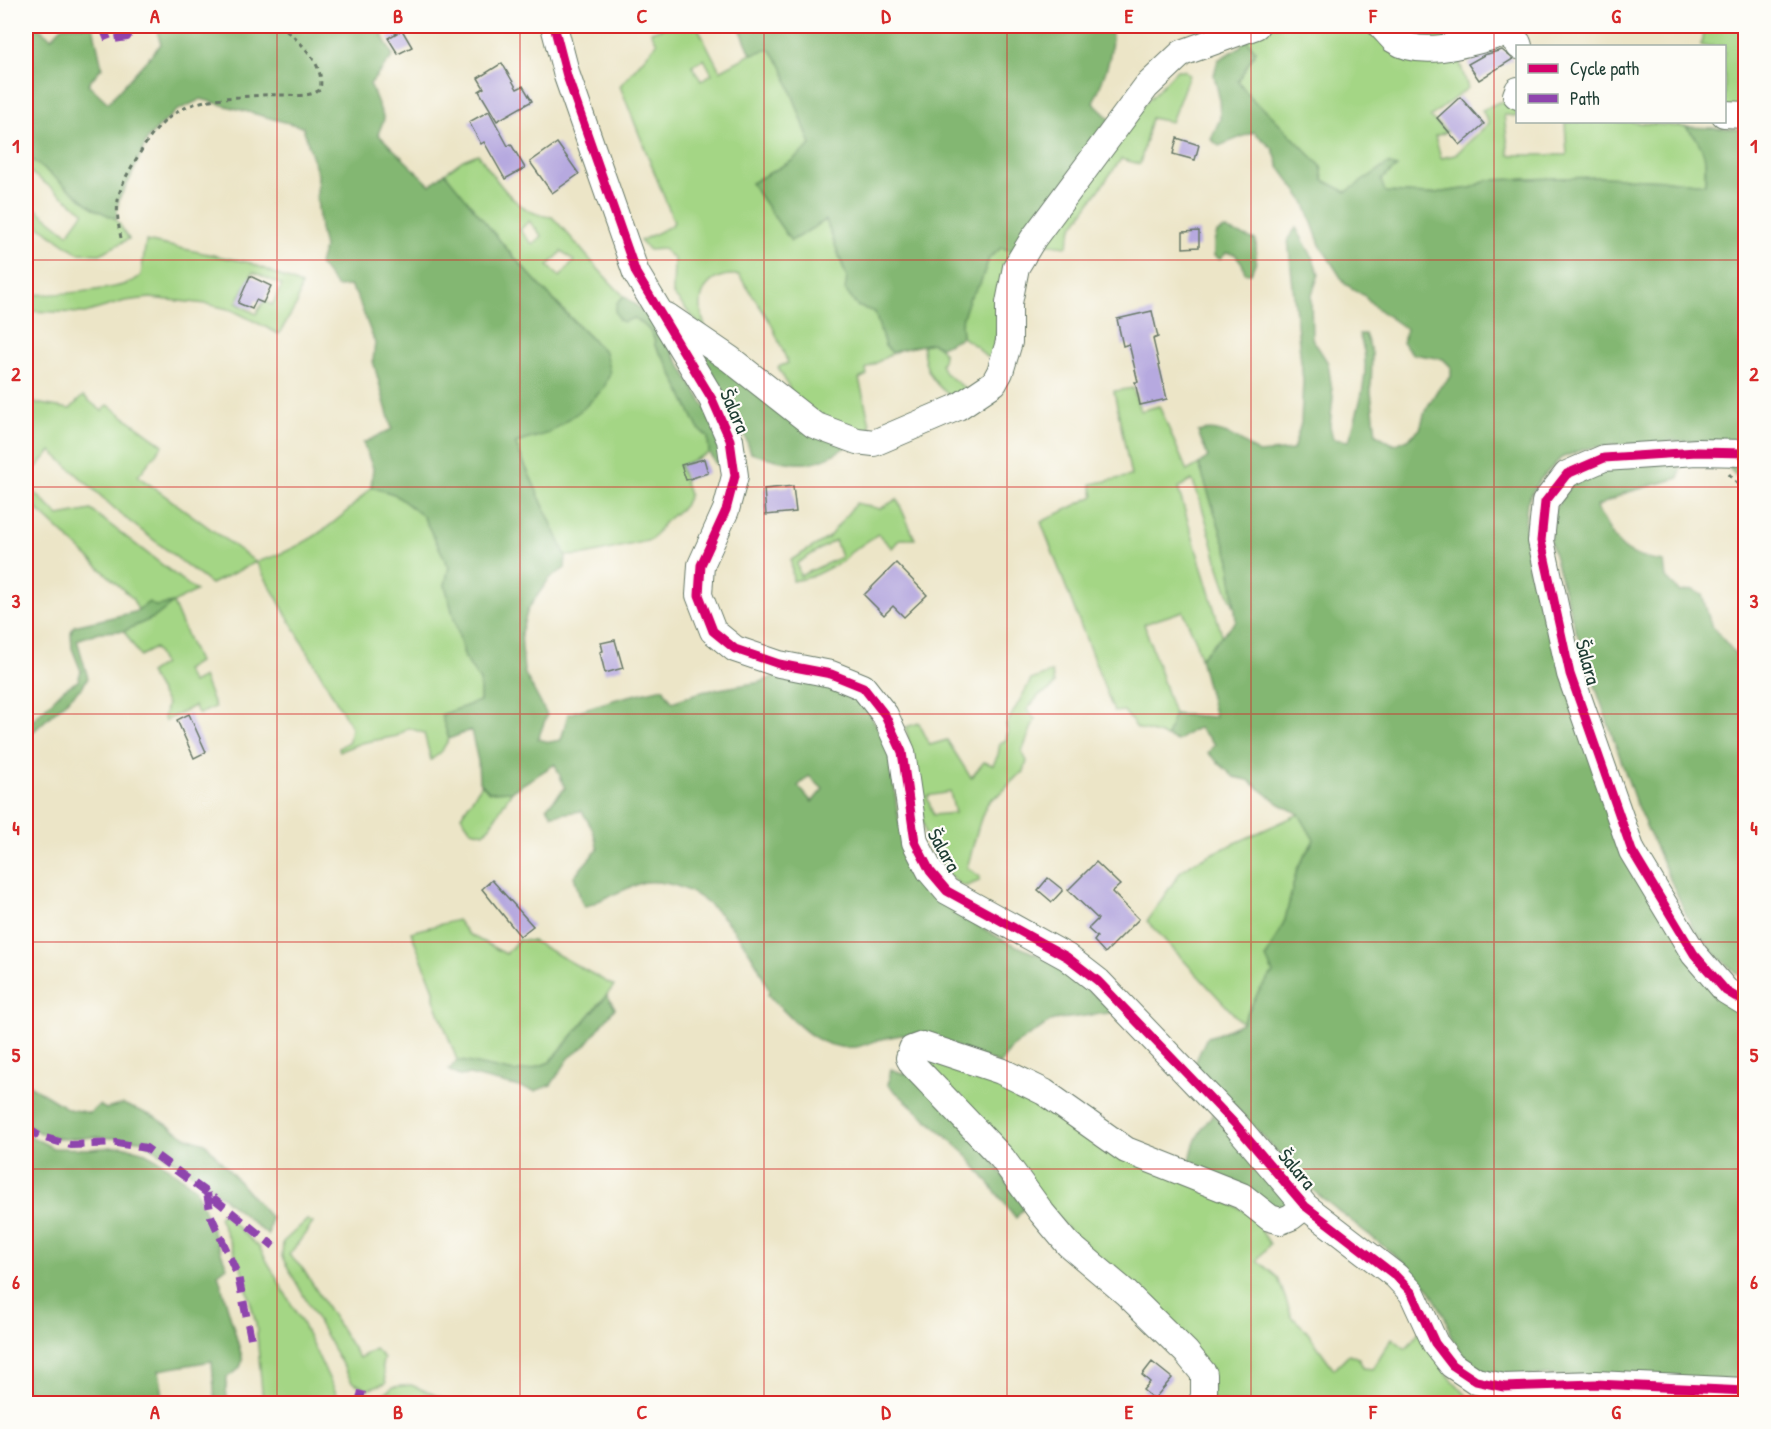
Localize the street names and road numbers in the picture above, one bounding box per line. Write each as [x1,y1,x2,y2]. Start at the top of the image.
street label: Šalara [714,384,757,437]
street label: Šalara [1570,636,1607,688]
street label: Šalara [922,823,967,876]
street label: Šalara [1272,1142,1323,1195]

